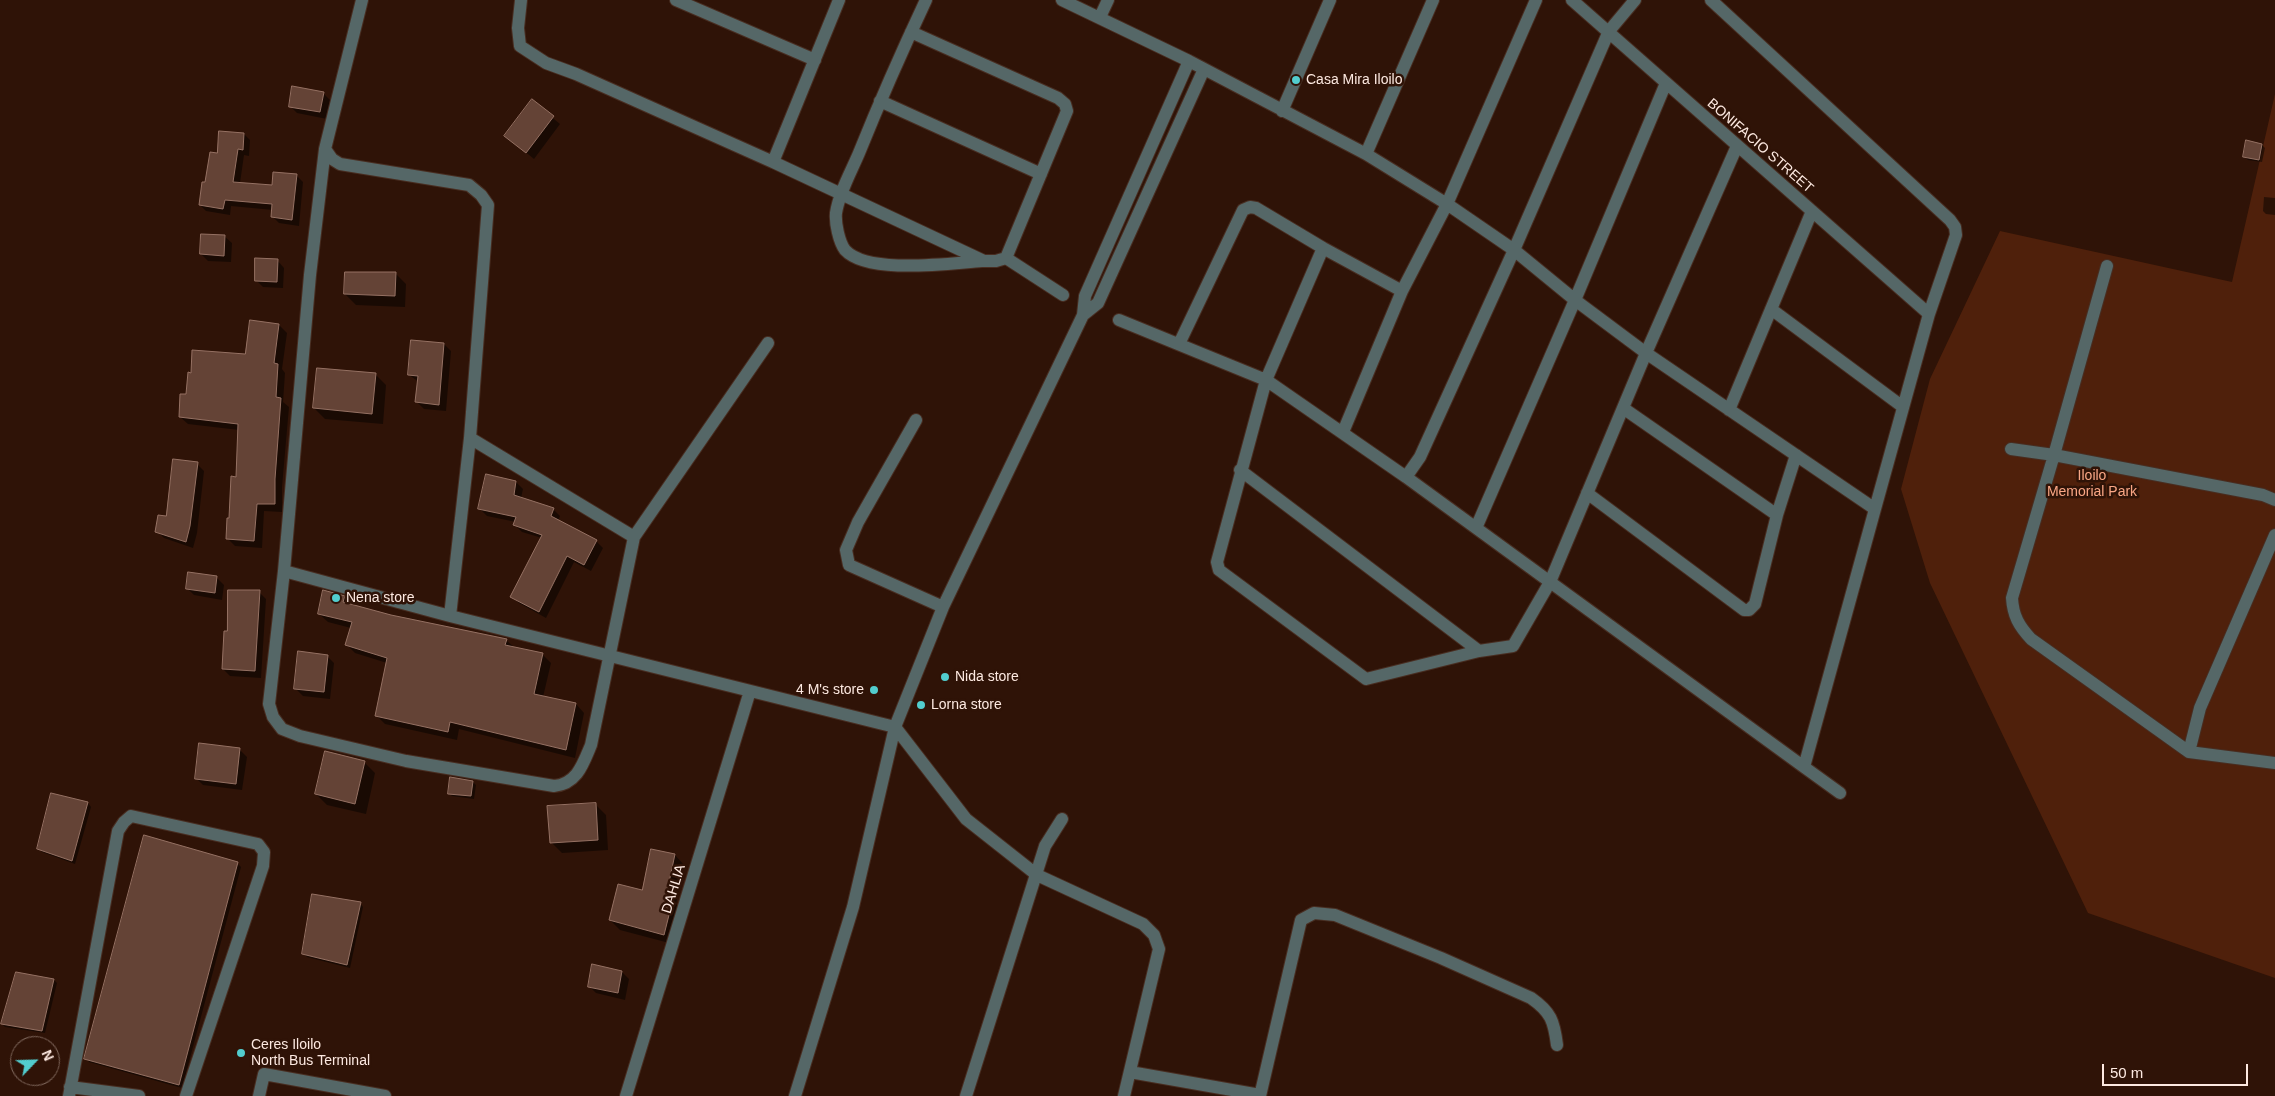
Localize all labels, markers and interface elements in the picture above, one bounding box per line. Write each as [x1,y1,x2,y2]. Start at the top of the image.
place label: Casa Mira Iloilo [1306,72,1402,88]
marker: Casa Mira Iloilo [1290,74,1302,86]
street label: BONIFACIO STREET [1703,95,1817,197]
park label: Iloilo Memorial Park [2047,468,2137,501]
place label: Nena store [346,590,414,606]
marker: Nena store [330,592,342,604]
place label: Nida store [955,669,1019,685]
marker: Nida store [939,671,951,683]
place label: 4 M's store [796,682,864,698]
marker: 4 M's store [868,684,880,696]
place label: Lorna store [931,697,1002,713]
marker: Lorna store [915,699,927,711]
street label: DAHLIA [659,862,689,916]
north arrow [10,1036,60,1086]
place label: Ceres Iloilo North Bus Terminal [251,1037,370,1070]
text: N [38,1047,57,1063]
marker: Ceres Iloilo North Bus Terminal [235,1047,247,1059]
scale bar [2105,1054,2251,1086]
text: 50 m [2110,1064,2143,1081]

